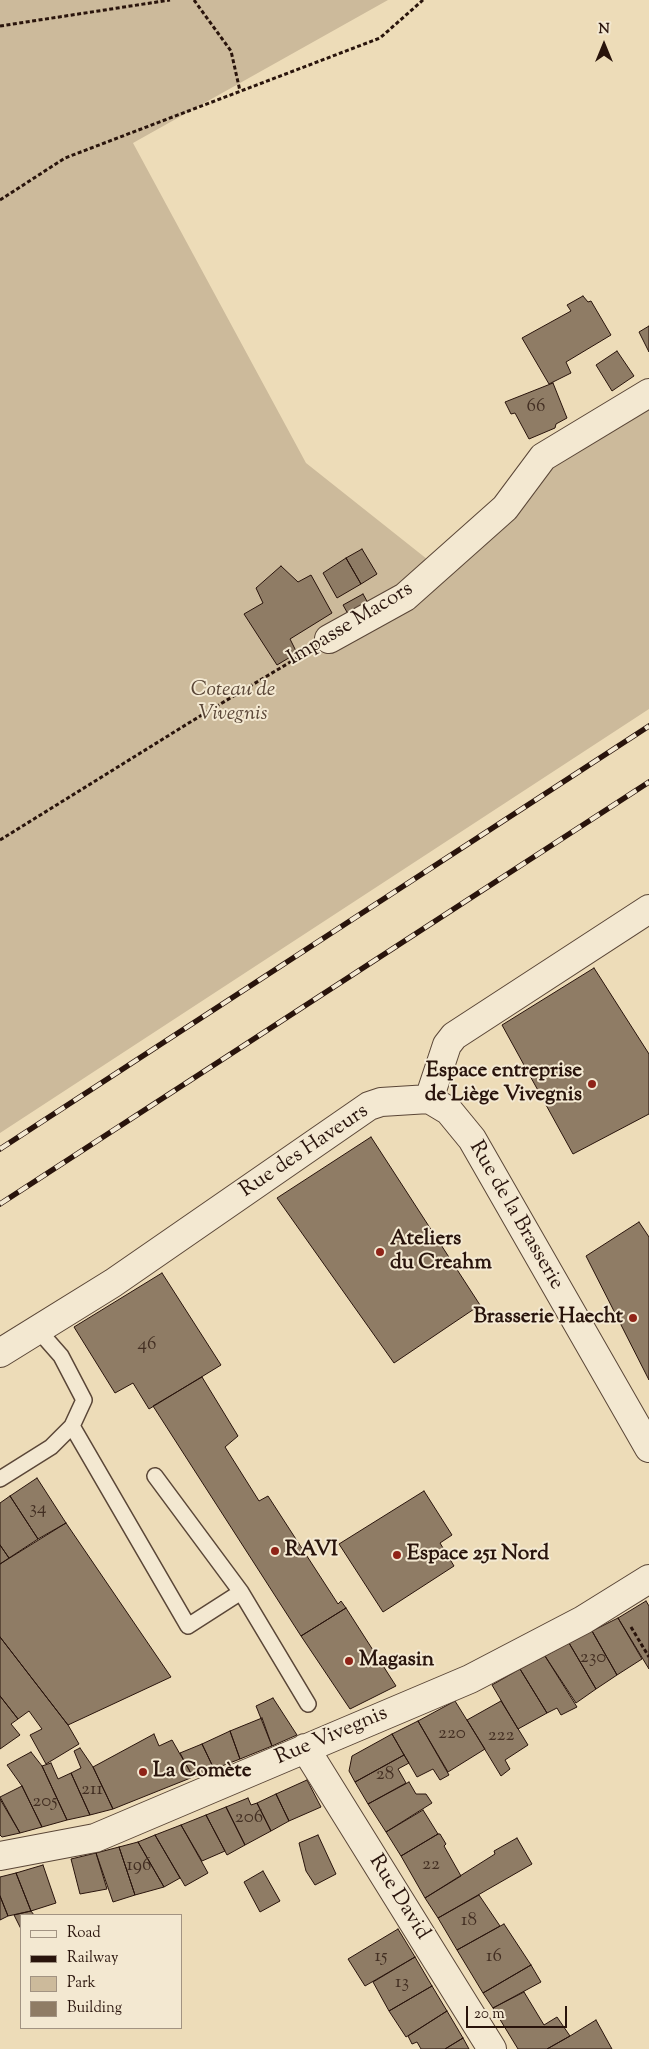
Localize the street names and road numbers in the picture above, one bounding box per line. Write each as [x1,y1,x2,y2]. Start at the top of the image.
street label: Impasse Macors [284,578,418,672]
street label: Rue des Haveurs [236,1100,374,1204]
street label: Rue de la Brasserie [462,1137,568,1295]
street label: Rue Vivegnis [272,1702,392,1772]
street label: Rue David [362,1851,434,1945]

